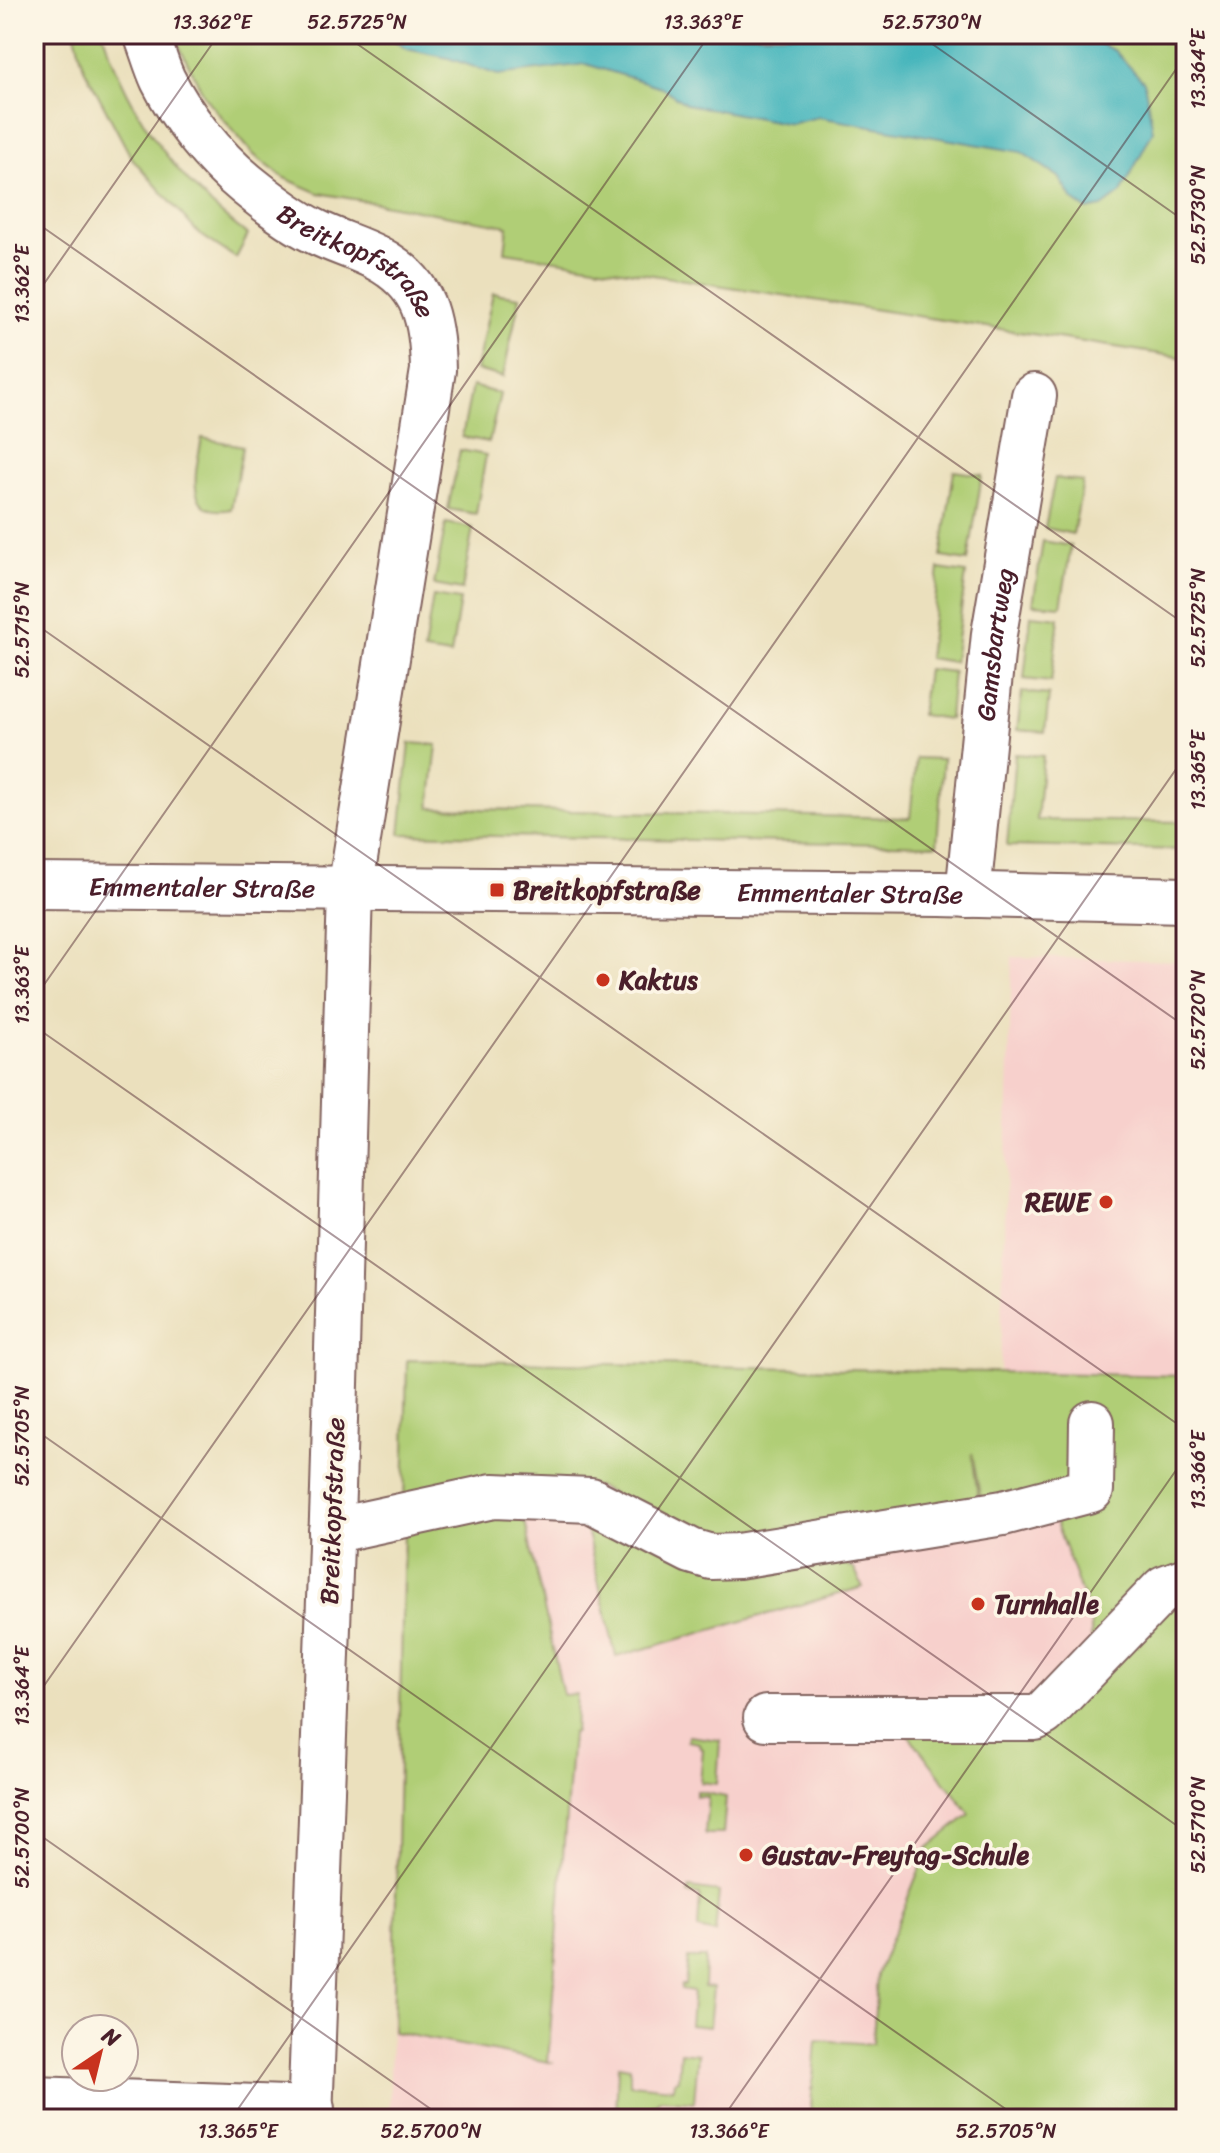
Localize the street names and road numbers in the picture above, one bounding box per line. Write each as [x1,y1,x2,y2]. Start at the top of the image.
street label: Breitkopfstraße [267,191,449,324]
street label: Gamsbartweg [962,564,1028,723]
street label: Emmentaler Straße [89,863,315,911]
street label: Emmentaler Straße [737,869,964,918]
street label: Breitkopfstraße [306,1416,358,1606]

